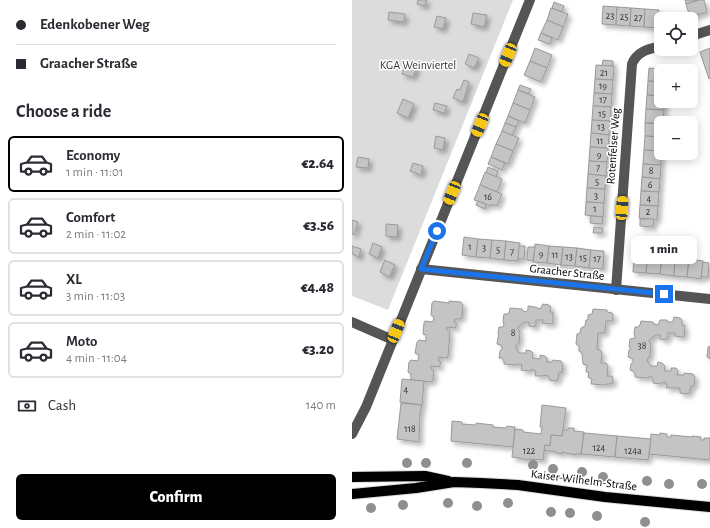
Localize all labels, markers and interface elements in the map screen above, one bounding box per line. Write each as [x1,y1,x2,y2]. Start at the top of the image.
house number: 23 [606,11,614,21]
house number: 25 [620,12,628,22]
map controls [654,12,698,160]
button: locate [654,12,698,56]
house number: 27 [634,13,642,23]
text: Edenkobener Weg [40,17,150,32]
car [498,42,518,68]
text: Graacher Straße [40,56,137,71]
park label: KGA Weinviertel [380,59,456,71]
button: + [654,64,698,108]
house number: 21 [600,68,608,78]
house number: 19 [599,81,607,91]
house number: 17 [599,95,607,105]
text: Choose a ride [16,103,111,121]
street label: Rotenfelser Weg [604,107,622,185]
house number: 15 [598,109,606,119]
car [470,112,490,138]
button: − [654,116,698,160]
house number: 13 [597,122,605,132]
house number: 11 [597,136,603,146]
icon: car [18,146,54,182]
text: Economy [66,148,120,163]
house number: 9 [597,150,602,160]
text: €2.64 [301,156,334,171]
house number: 7 [596,163,600,173]
text: 1 min · 11:01 [66,166,123,179]
house number: 8 [649,166,654,176]
house number: 5 [595,177,599,187]
car [442,180,462,206]
house number: 6 [648,180,653,190]
house number: 3 [594,191,598,201]
house number: 16 [484,192,492,202]
house number: 4 [647,194,652,204]
car [615,196,629,220]
house number: 1 [593,204,597,214]
house number: 2 [646,207,651,217]
icon: car [18,208,54,244]
text: Comfort [66,210,115,225]
text: €3.56 [303,218,334,233]
route start [428,222,446,240]
text: 2 min · 11:02 [66,228,126,241]
callout: 1 min [631,236,697,264]
house number: 1 [468,242,472,252]
house number: 3 [482,243,486,253]
text: 1 min [650,243,678,256]
house number: 5 [496,245,500,255]
house number: 7 [510,247,514,257]
house number: 9 [539,249,544,259]
house number: 11 [552,250,558,260]
house number: 13 [565,252,573,262]
house number: 15 [579,253,587,263]
house number: 17 [593,254,601,264]
street label: Graacher Straße [529,262,605,282]
icon: car [18,270,54,306]
text: XL [66,272,82,287]
text: €4.48 [301,280,334,295]
route end [655,285,673,303]
text: 3 min · 11:03 [66,290,125,303]
car [386,318,406,344]
house number: 8 [511,328,516,338]
icon: car [18,332,54,368]
text: Moto [66,334,98,349]
house number: 38 [638,341,647,351]
text: €3.20 [302,342,334,357]
text: 4 min · 11:04 [66,352,127,365]
house number: 4 [404,385,409,395]
icon: cash [16,395,38,417]
text: Cash [48,398,76,413]
text: 140 m [306,399,336,412]
house number: 118 [404,424,416,434]
house number: 124 [593,443,606,453]
house number: 122 [523,446,536,456]
house number: 124a [624,446,642,456]
street label: Kaiser-Wilhelm-Straße [530,468,638,492]
button: Confirm [16,474,336,520]

